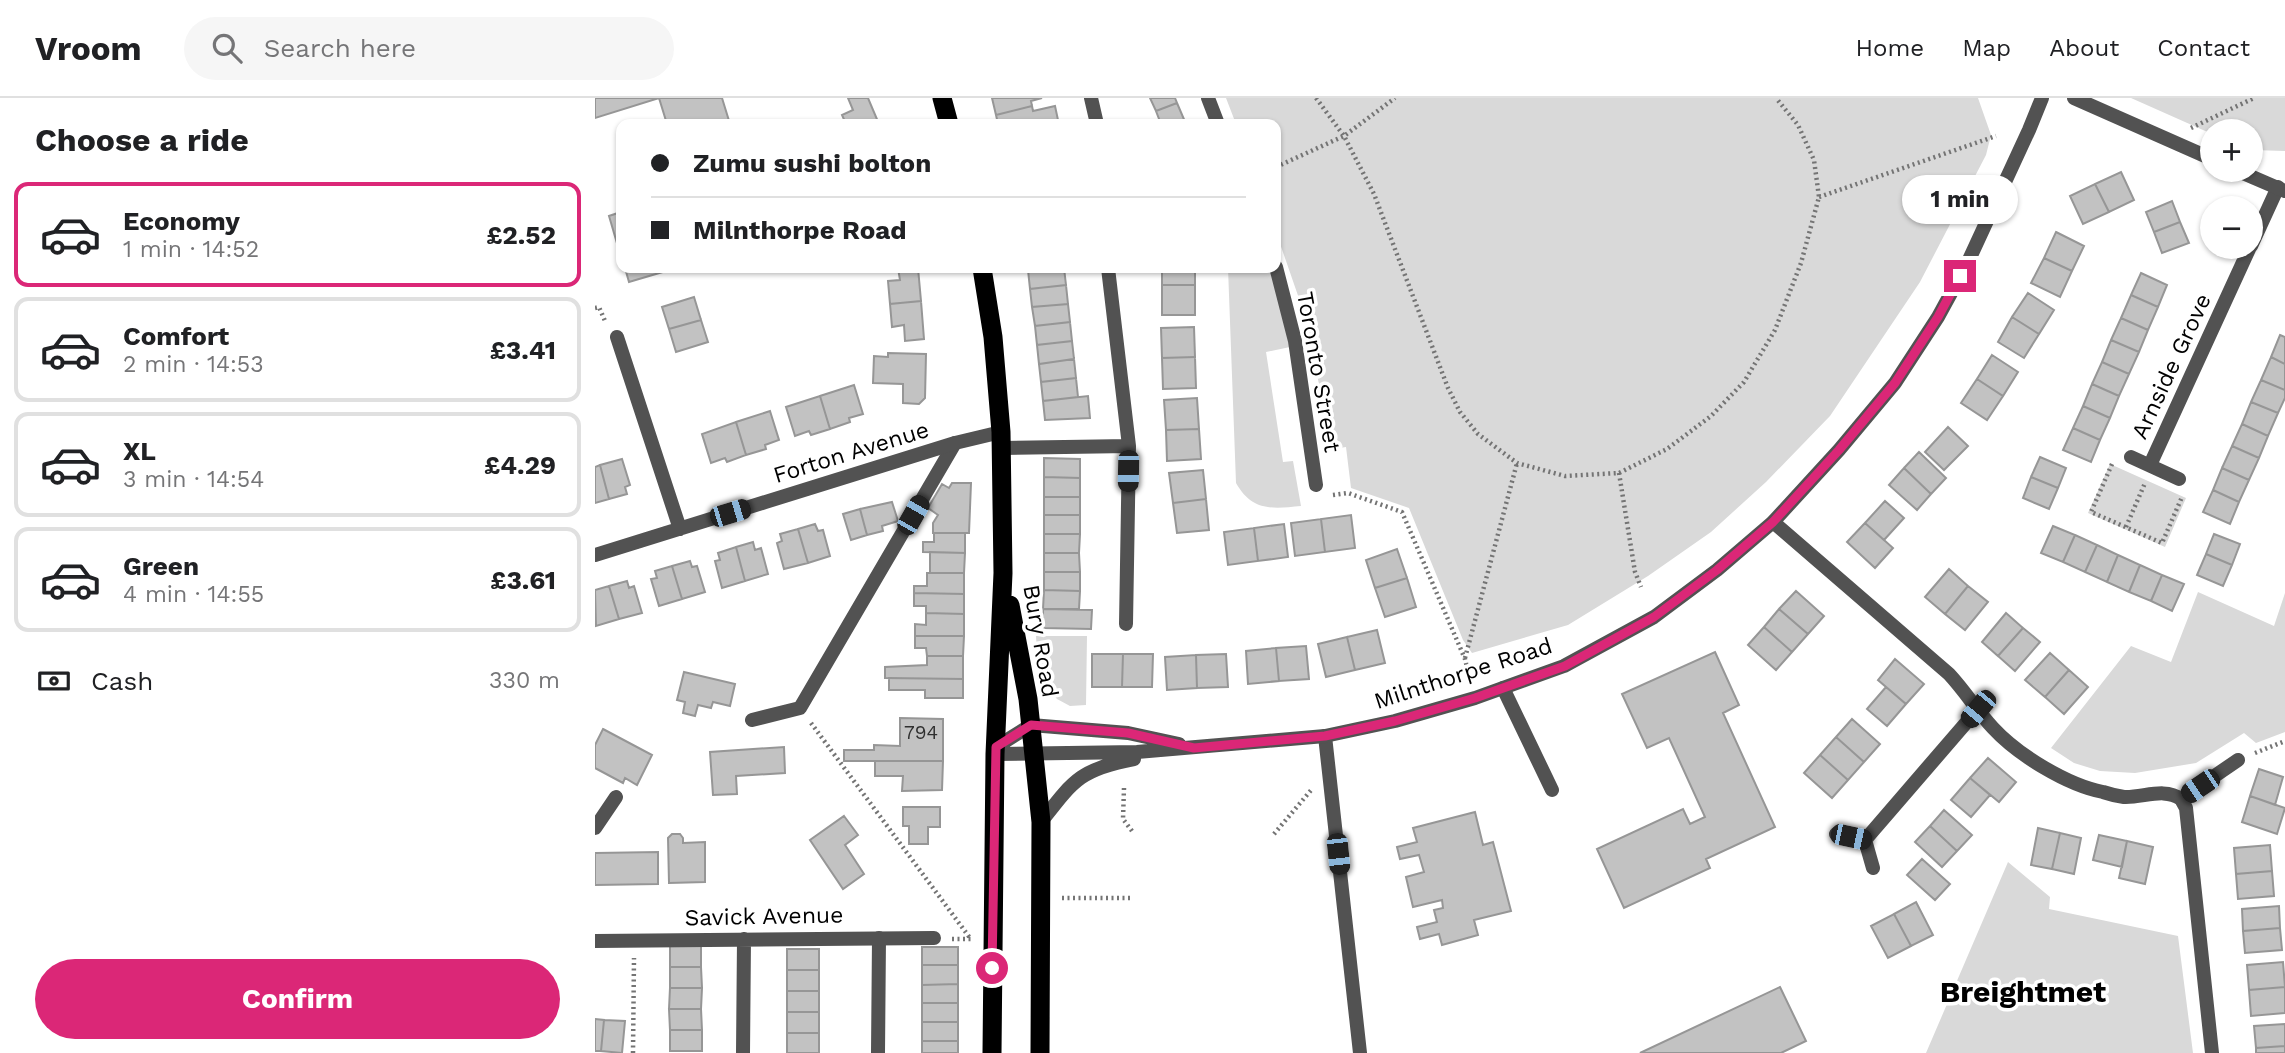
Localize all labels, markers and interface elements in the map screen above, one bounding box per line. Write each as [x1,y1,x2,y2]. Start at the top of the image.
search box [184,17,674,80]
text: Vroom [35,29,142,68]
icon: search [208,29,246,67]
text: Search here [264,33,416,63]
text: Home [1856,34,1924,62]
text: Map [1962,34,2011,62]
text: About [2049,34,2119,62]
text: Contact [2157,34,2250,62]
map controls [2200,119,2263,259]
button: + [2200,119,2263,182]
text: Choose a ride [35,121,249,159]
text: Zumu sushi bolton [693,148,931,178]
callout: 1 min [1902,174,2018,223]
text: 1 min [1930,186,1990,213]
button: − [2200,196,2263,259]
icon: car [39,203,102,266]
text: Economy [123,206,240,236]
text: Milnthorpe Road [693,215,907,245]
text: £2.52 [486,220,556,250]
text: 1 min · 14:52 [123,236,259,263]
route end [1944,260,1976,292]
street label: Arnside Grove [2126,289,2217,443]
street label: Toronto Street [1291,290,1346,455]
icon: car [39,318,102,381]
text: Comfort [123,321,229,351]
text: £3.41 [490,335,556,365]
text: 2 min · 14:53 [123,351,264,378]
street label: Forton Avenue [770,416,932,489]
icon: car [39,433,102,496]
text: XL [123,436,156,466]
text: £4.29 [484,450,556,480]
car [1118,450,1139,492]
text: 3 min · 14:54 [123,466,264,493]
car [894,492,933,538]
car [707,497,754,529]
icon: car [39,548,102,611]
text: Green [123,551,199,581]
text: £3.61 [490,565,556,595]
text: 4 min · 14:55 [123,581,264,608]
street label: Bury Road [1017,583,1064,700]
street label: Milnthorpe Road [1371,632,1556,715]
icon: cash [35,662,73,700]
text: Cash [91,666,153,696]
text: 330 m [489,667,560,694]
car [1957,686,2000,732]
house number: 794 [904,721,938,744]
car [2177,766,2224,806]
car [1829,822,1874,852]
car [1326,832,1351,876]
street label: Savick Avenue [684,902,844,931]
route start [976,952,1008,984]
button: Confirm [35,959,560,1039]
district label: Breightmet [1940,974,2106,1009]

